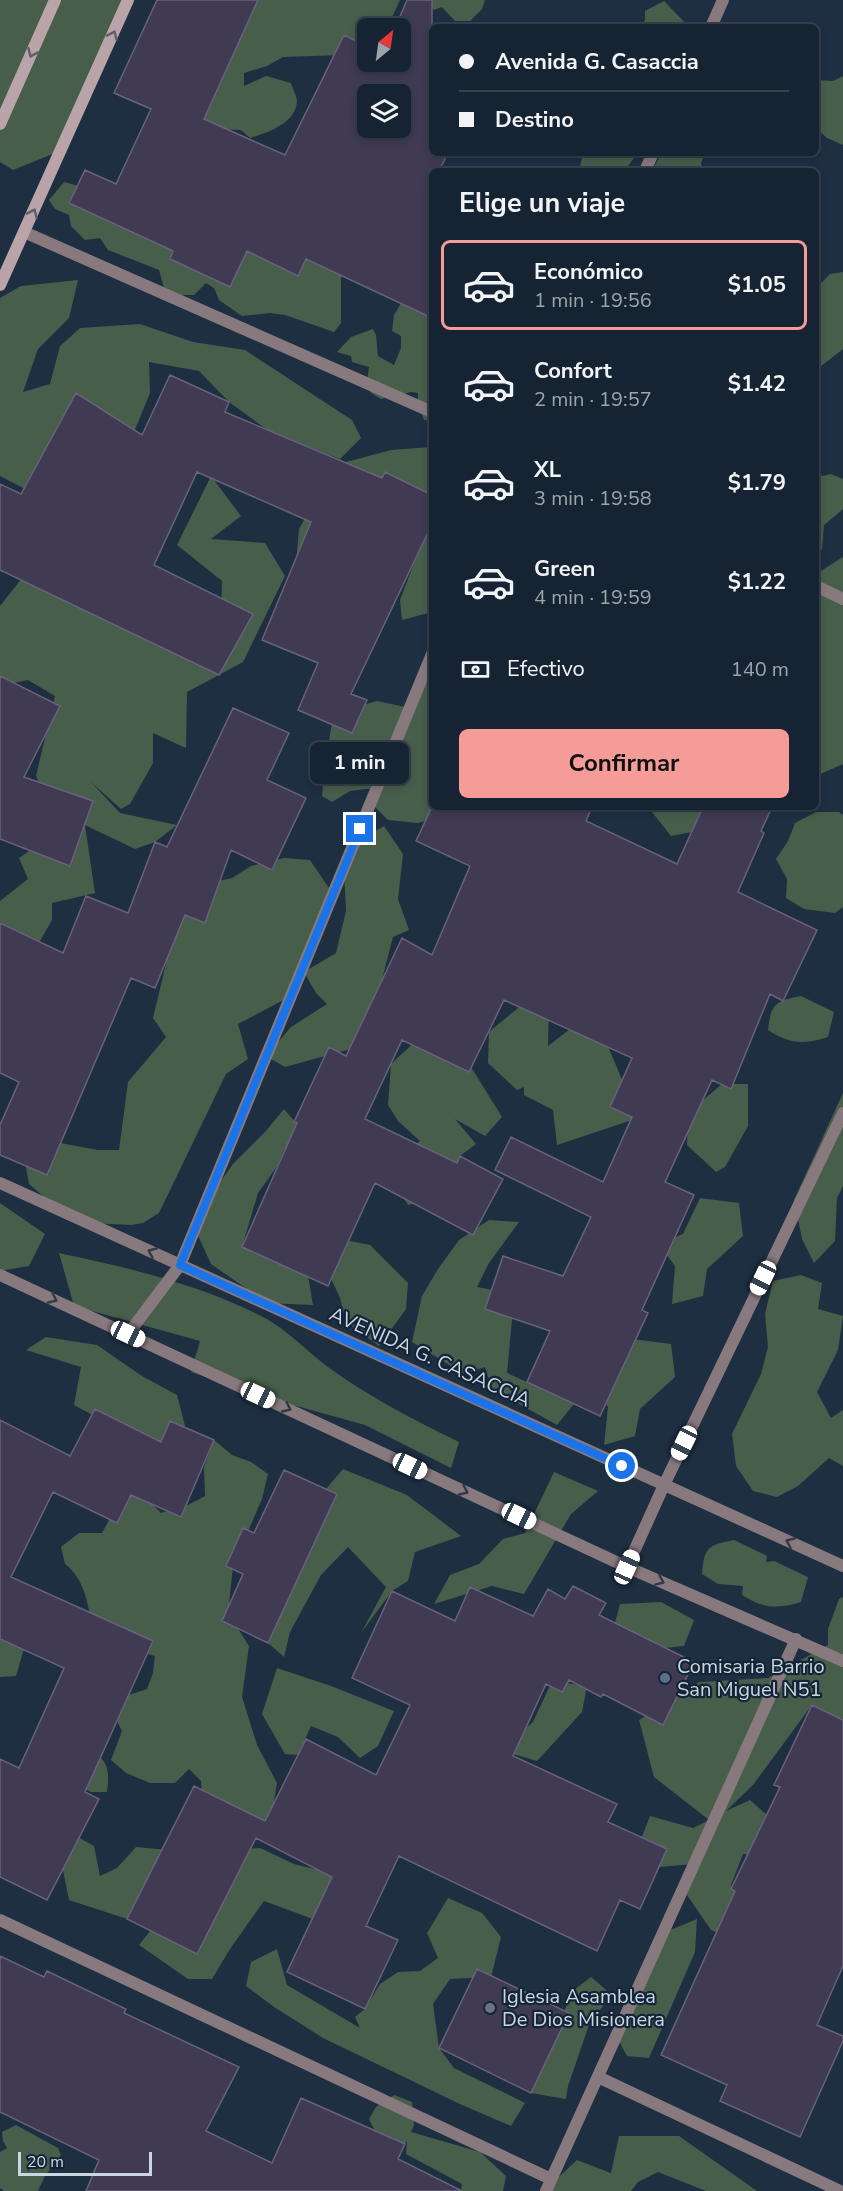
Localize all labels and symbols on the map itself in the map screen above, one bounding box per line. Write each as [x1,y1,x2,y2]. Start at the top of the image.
north arrow [357,18,411,72]
one-way arrow [105,30,117,41]
one-way arrow [27,47,39,58]
one-way arrow [26,208,38,219]
callout: 1 min [310,742,410,784]
route end [346,815,373,842]
one-way arrow [147,1247,158,1259]
car [747,1258,779,1298]
one-way arrow [47,1292,58,1304]
street label: AVENIDA G. CASACCIA [325,1300,535,1414]
car [108,1318,148,1350]
car [238,1379,278,1411]
one-way arrow [280,1401,291,1413]
car [668,1423,700,1463]
car [390,1450,430,1482]
route start [608,1452,635,1479]
one-way arrow [457,1483,468,1495]
car [499,1500,539,1532]
one-way arrow [785,1537,796,1549]
car [611,1547,643,1587]
one-way arrow [654,1574,665,1586]
place label: Comisaria Barrio San Miguel N51 [677,1653,825,1703]
marker: Comisaria Barrio San Miguel N51 [658,1671,672,1685]
place label: Iglesia Asamblea De Dios Misionera [502,1983,665,2033]
marker: Iglesia Asamblea De Dios Misionera [483,2001,497,2015]
scale bar [18,2149,152,2176]

